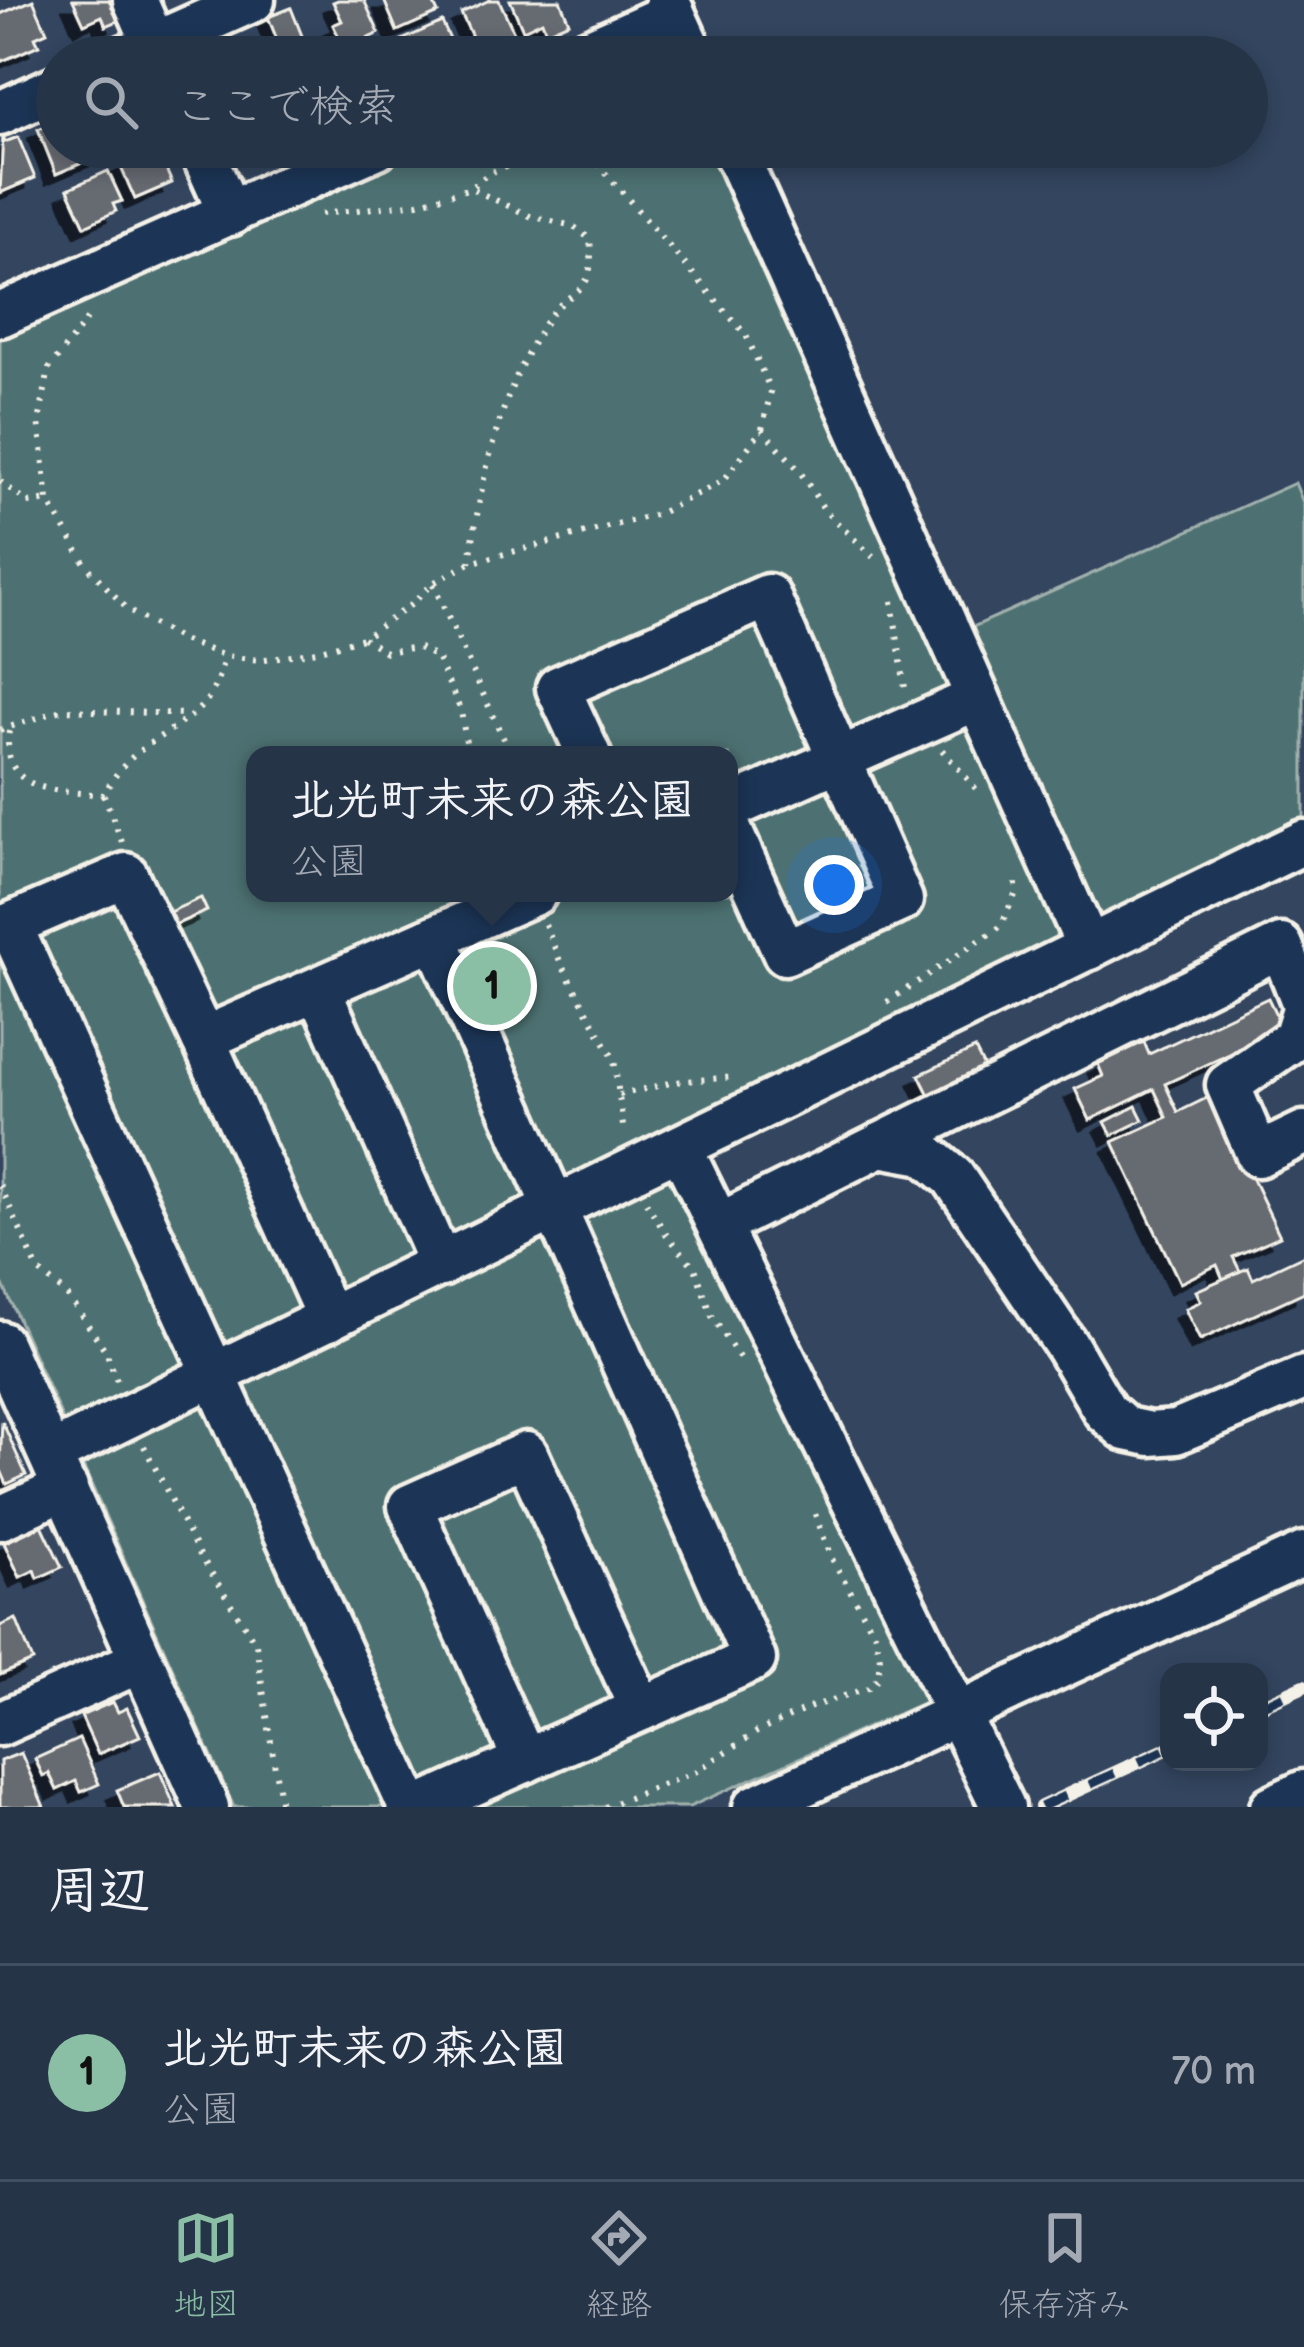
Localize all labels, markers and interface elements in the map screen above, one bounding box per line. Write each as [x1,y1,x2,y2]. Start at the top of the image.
search box [36,36,1268,168]
icon: search [78,69,144,135]
text: ここで検索 [174,80,399,135]
popup [246,746,738,902]
text: 北光町未来の森公園 [289,774,695,829]
text: 公園 [289,839,368,886]
your location [804,855,864,915]
pin: 1 [453,941,531,1031]
map controls [1160,1663,1268,1771]
button: locate [1160,1663,1268,1771]
text: 周辺 [48,1861,150,1922]
text: 北光町未来の森公園 [162,2022,567,2077]
text: 1 [79,2049,95,2096]
text: 70 m [1171,2049,1256,2096]
text: 公園 [162,2087,240,2134]
tab: 地図 [173,2205,239,2325]
tab: 経路 [586,2205,652,2325]
tab: 保存済み [999,2205,1131,2325]

